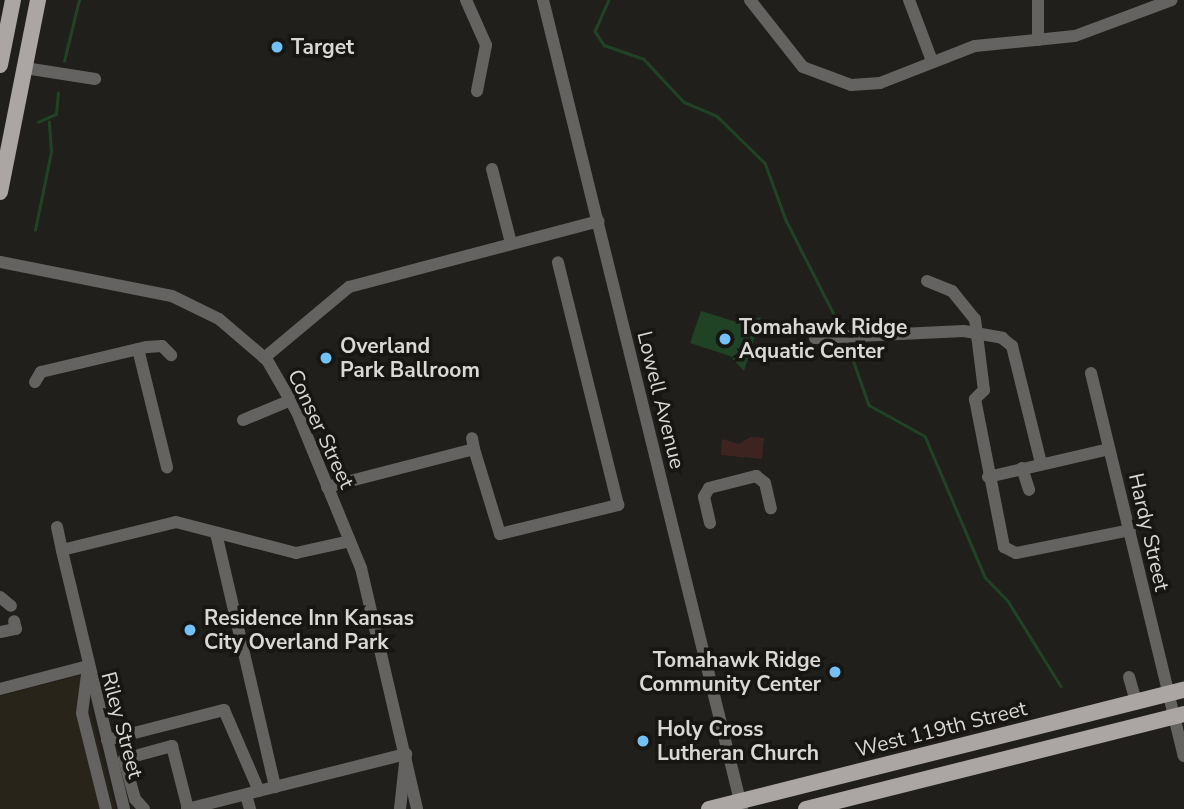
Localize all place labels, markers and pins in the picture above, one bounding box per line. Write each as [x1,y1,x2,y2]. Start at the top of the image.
place label: Target [291,34,354,60]
marker: Target [269,39,285,55]
place label: Tomahawk Ridge Aquatic Center [739,314,907,364]
marker: Tomahawk Ridge Aquatic Center [717,331,733,347]
place label: Overland Park Ballroom [340,333,480,383]
marker: Overland Park Ballroom [318,350,334,366]
place label: Residence Inn Kansas City Overland Park [204,605,414,655]
marker: Residence Inn Kansas City Overland Park [182,622,198,638]
place label: Tomahawk Ridge Community Center [639,647,821,697]
marker: Tomahawk Ridge Community Center [827,664,843,680]
place label: Holy Cross Lutheran Church [657,716,819,766]
marker: Holy Cross Lutheran Church [635,733,651,749]

